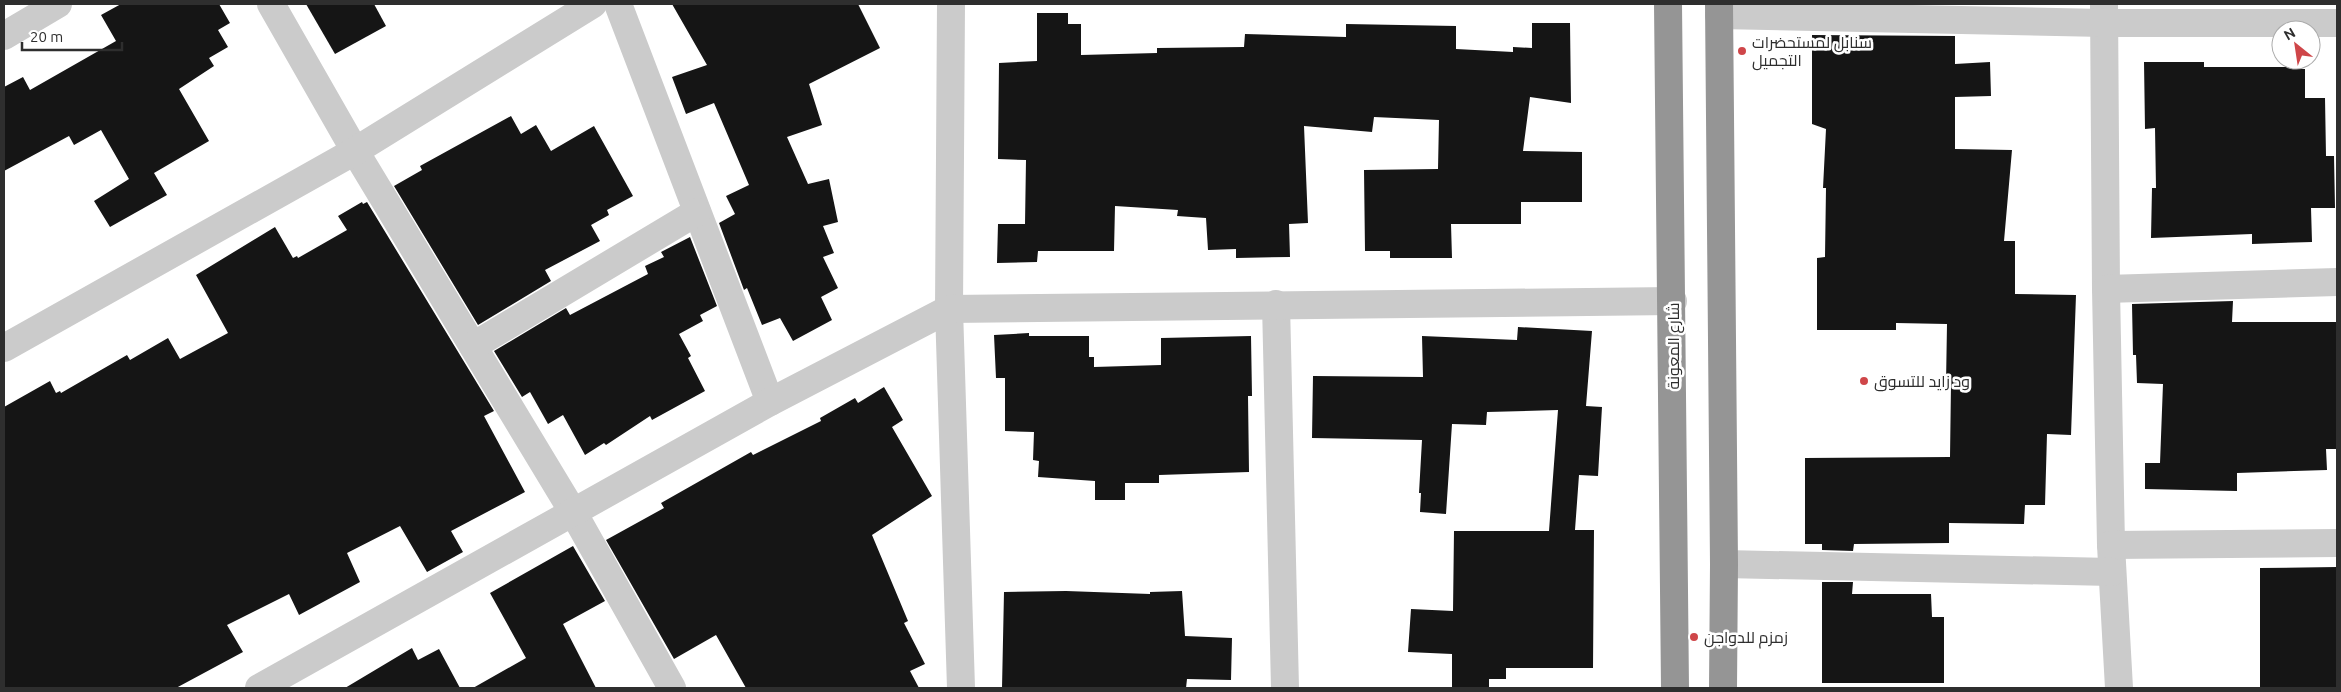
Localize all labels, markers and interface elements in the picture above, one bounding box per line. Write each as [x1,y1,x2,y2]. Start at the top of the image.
scale bar [22,20,122,52]
north arrow [2271,20,2321,70]
text: N [2281,24,2298,43]
text: 20 m [30,28,63,45]
place label: سنابل لمستحضرات التجميل [1752,33,1872,71]
marker: سنابل لمستحضرات التجميل [1736,45,1748,57]
street label: شارع المعونة [1664,302,1685,390]
place label: ود زايد للتسوق [1874,372,1970,392]
marker: ود زايد للتسوق [1858,375,1870,387]
place label: زمزم للدواجن [1704,628,1788,649]
marker: زمزم للدواجن [1688,631,1700,643]

